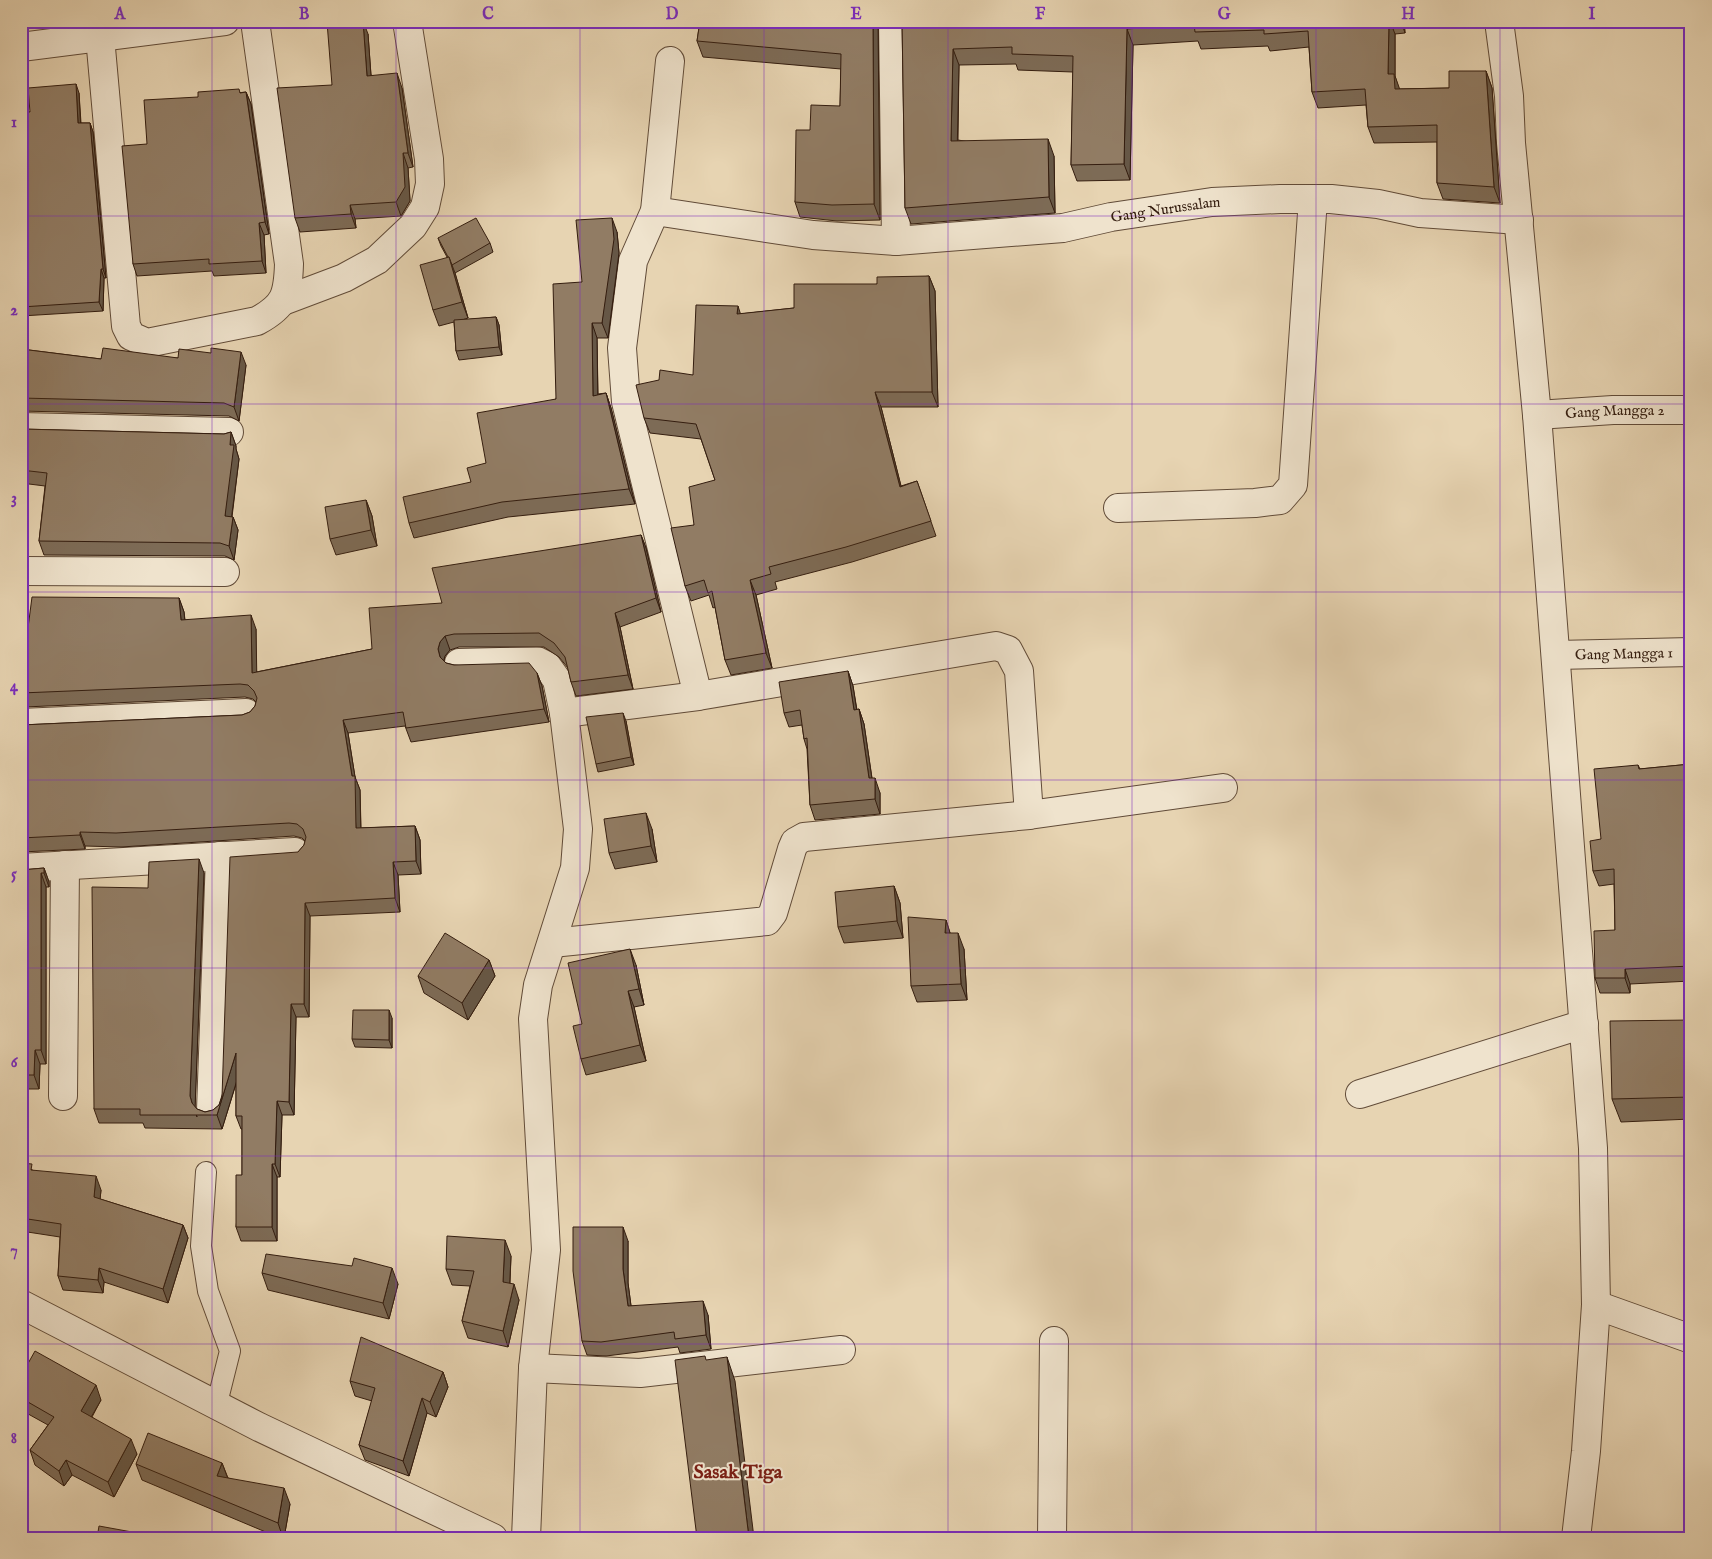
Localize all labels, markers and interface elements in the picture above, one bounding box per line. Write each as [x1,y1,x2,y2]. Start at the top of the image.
text: A [114,5,127,25]
text: B [299,5,310,25]
text: C [482,5,494,25]
text: D [666,5,679,25]
text: E [850,5,862,25]
text: F [1035,5,1046,25]
text: G [1218,5,1231,25]
text: H [1401,5,1415,25]
text: I [1589,5,1596,25]
text: 1 [11,113,17,133]
street label: Gang Nurussalam [1109,192,1221,226]
text: 2 [10,301,18,321]
street label: Gang Mangga 2 [1565,400,1665,423]
text: 3 [11,489,17,509]
street label: Gang Mangga 1 [1575,643,1673,664]
text: 4 [10,677,19,697]
text: 5 [11,865,17,885]
text: 6 [11,1053,19,1073]
text: 7 [10,1241,18,1261]
text: 8 [11,1429,17,1449]
district label: Sasak Tiga [693,1460,783,1485]

